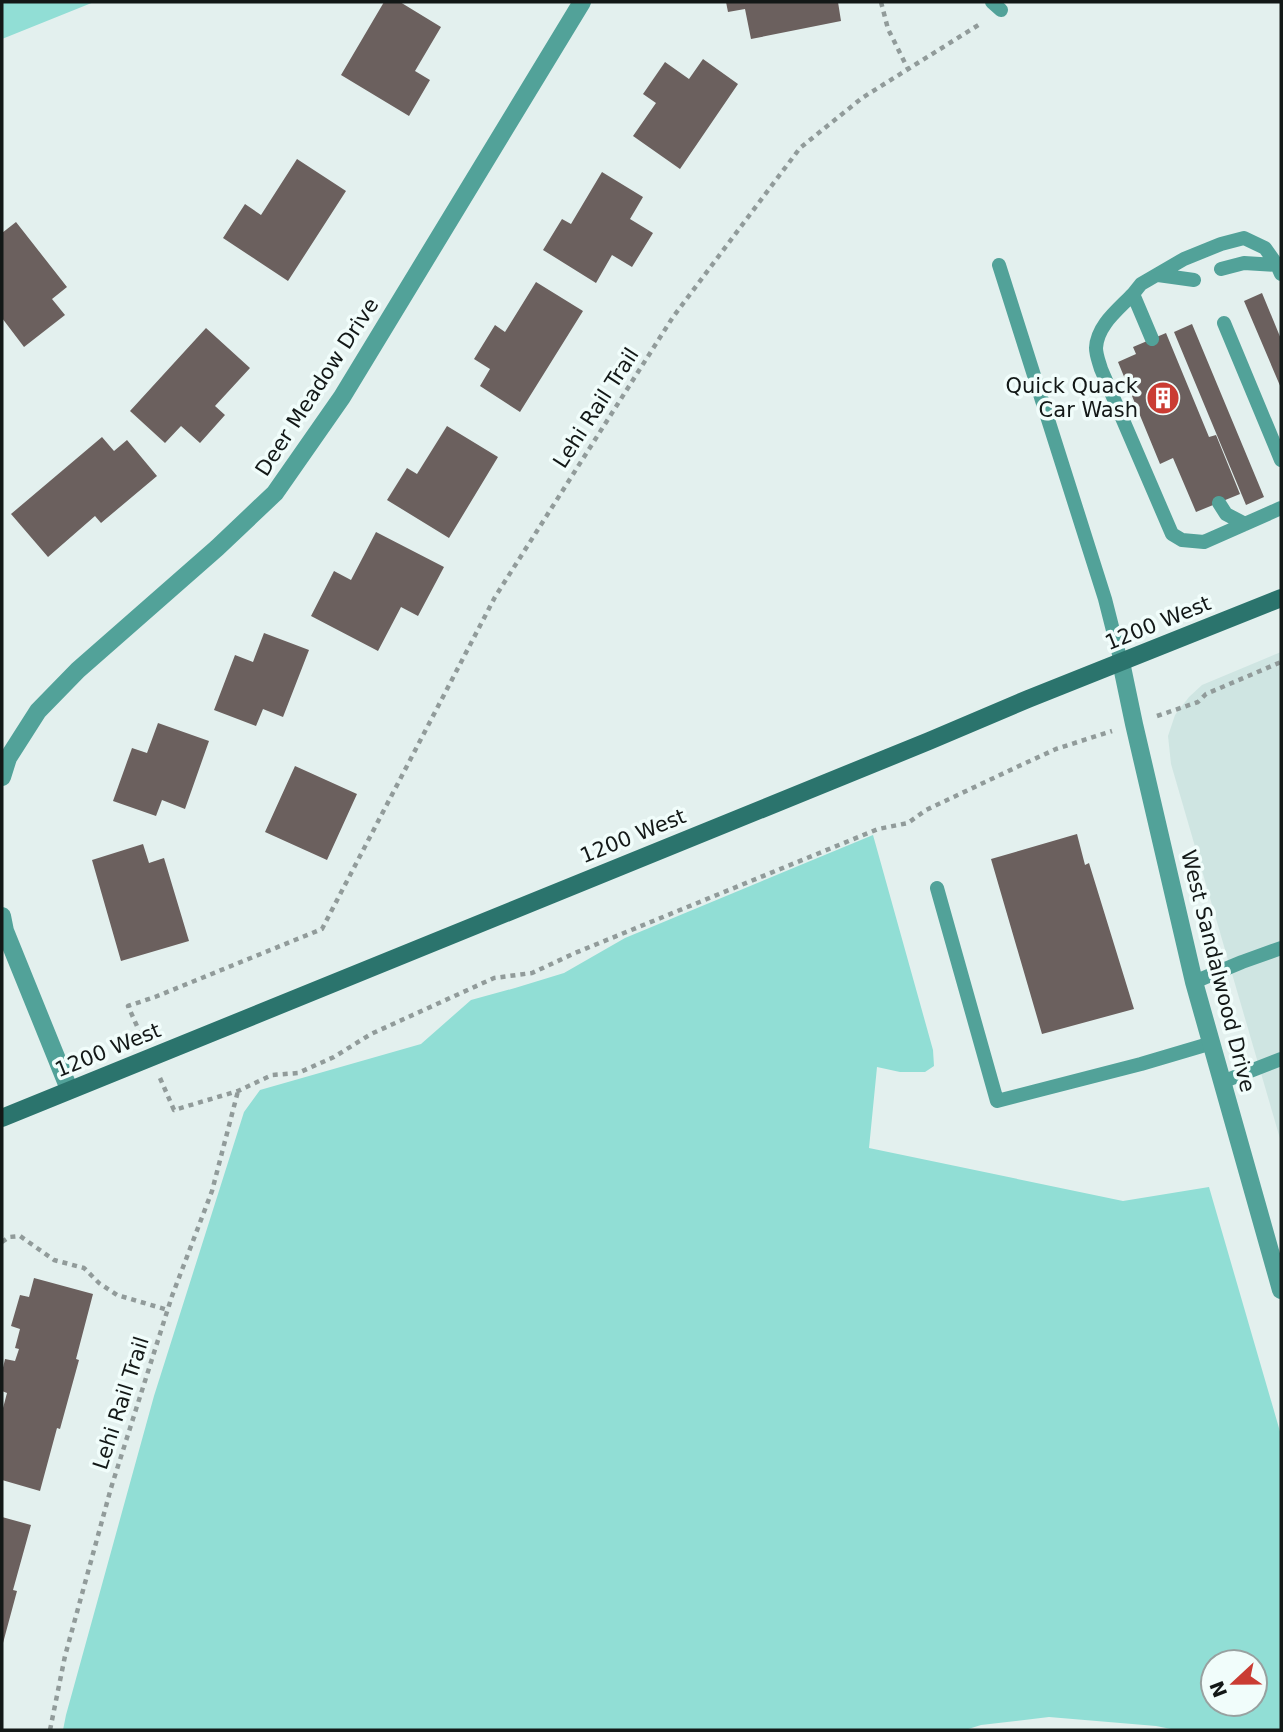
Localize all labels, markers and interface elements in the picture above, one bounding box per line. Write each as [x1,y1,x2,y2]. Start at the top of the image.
street label: Deer Meadow Drive [250,294,384,480]
street label: Lehi Rail Trail [548,343,644,473]
place label: Quick Quack Car Wash [1006,374,1139,422]
building icon: Quick Quack Car Wash [1144,379,1182,417]
street label: 1200 West [1102,591,1214,655]
street label: 1200 West [577,804,689,868]
street label: West Sandalwood Drive [1176,847,1260,1095]
street label: 1200 West [52,1018,164,1082]
street label: Lehi Rail Trail [88,1334,154,1472]
north arrow [1199,1648,1269,1718]
text: N [1205,1678,1231,1701]

